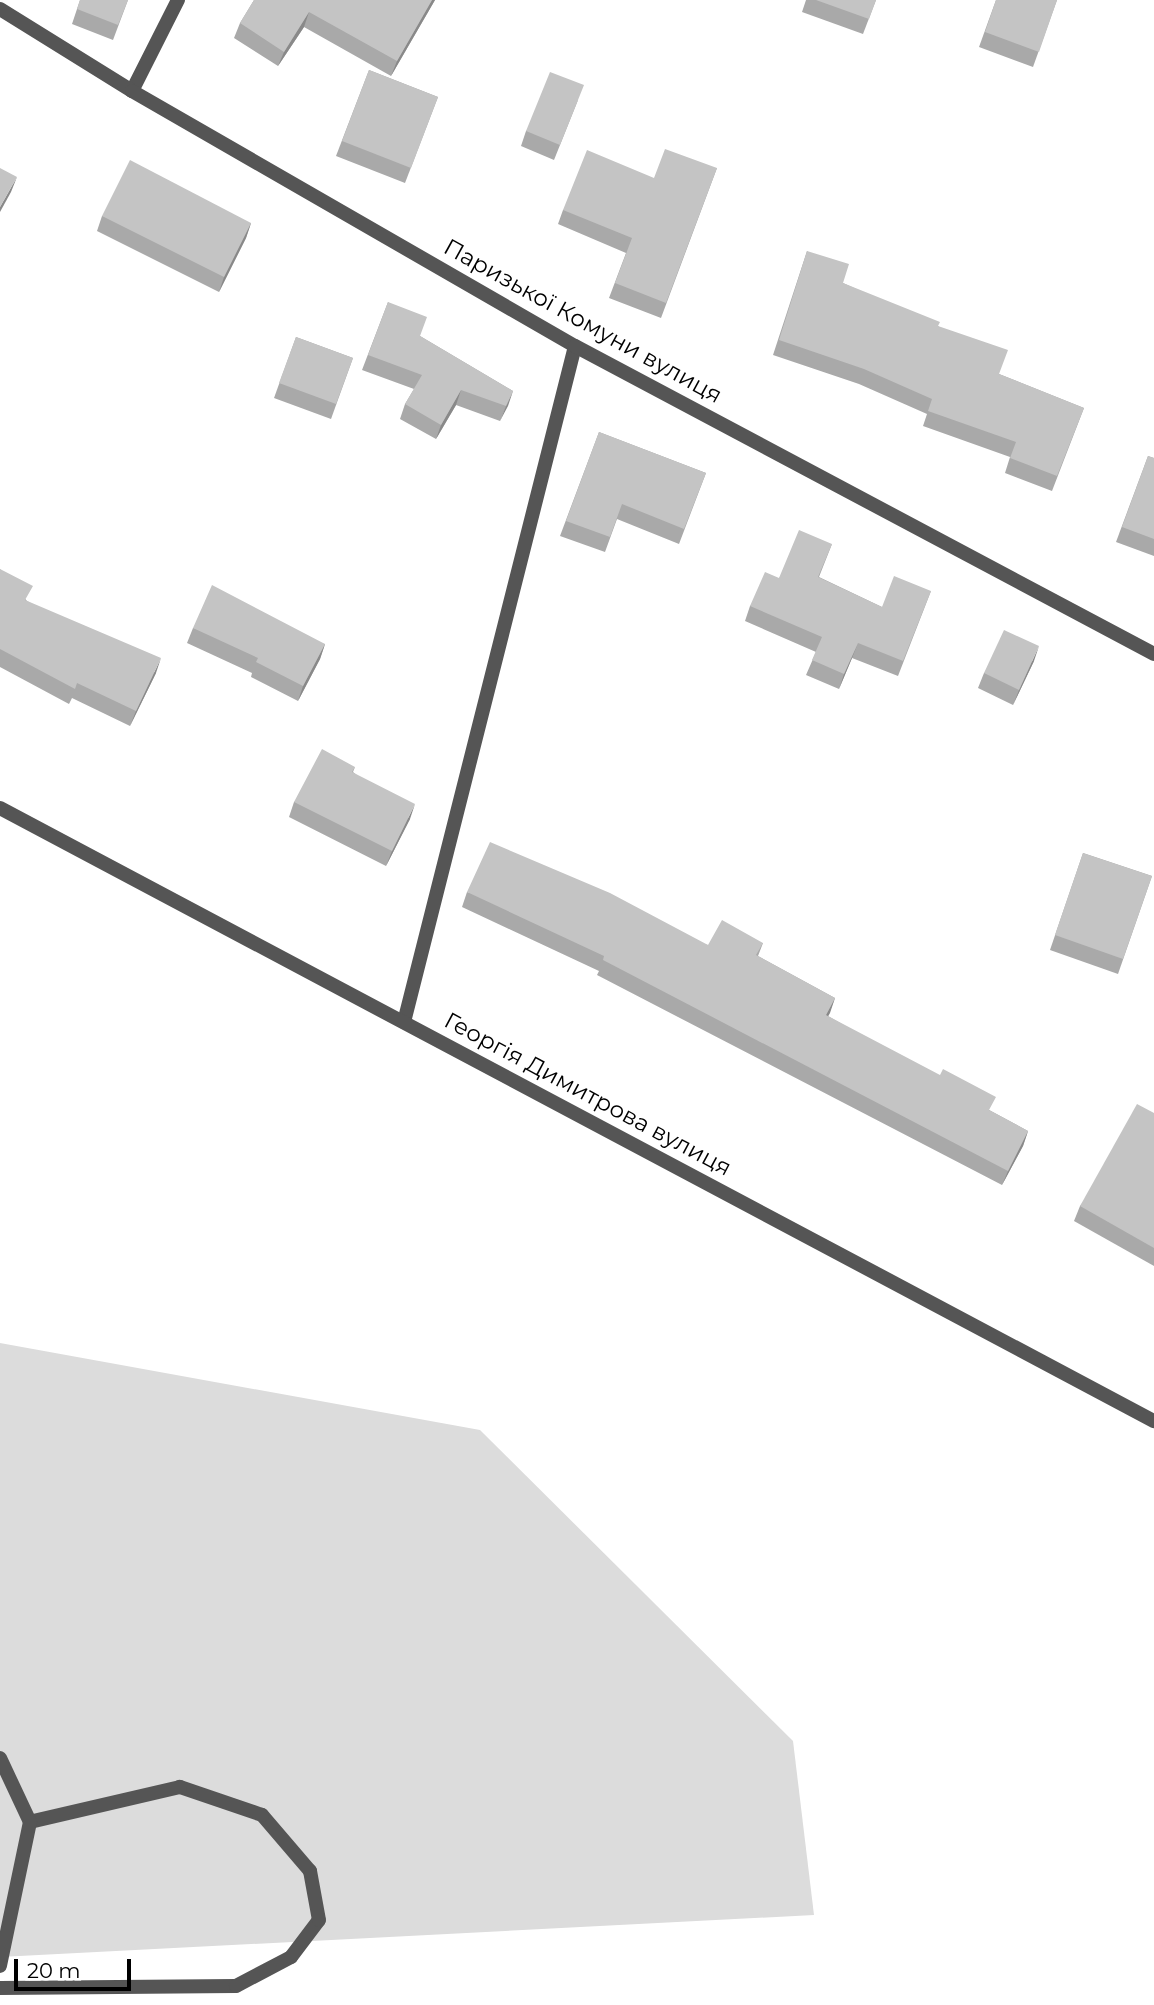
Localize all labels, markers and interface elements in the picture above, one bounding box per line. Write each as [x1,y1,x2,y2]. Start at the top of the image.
street label: Паризької Комуни вулиця [439,233,727,409]
street label: Георгія Димитрова вулиця [440,1006,736,1182]
scale bar [18,1946,135,1990]
text: 20 m [27,1958,81,1983]

